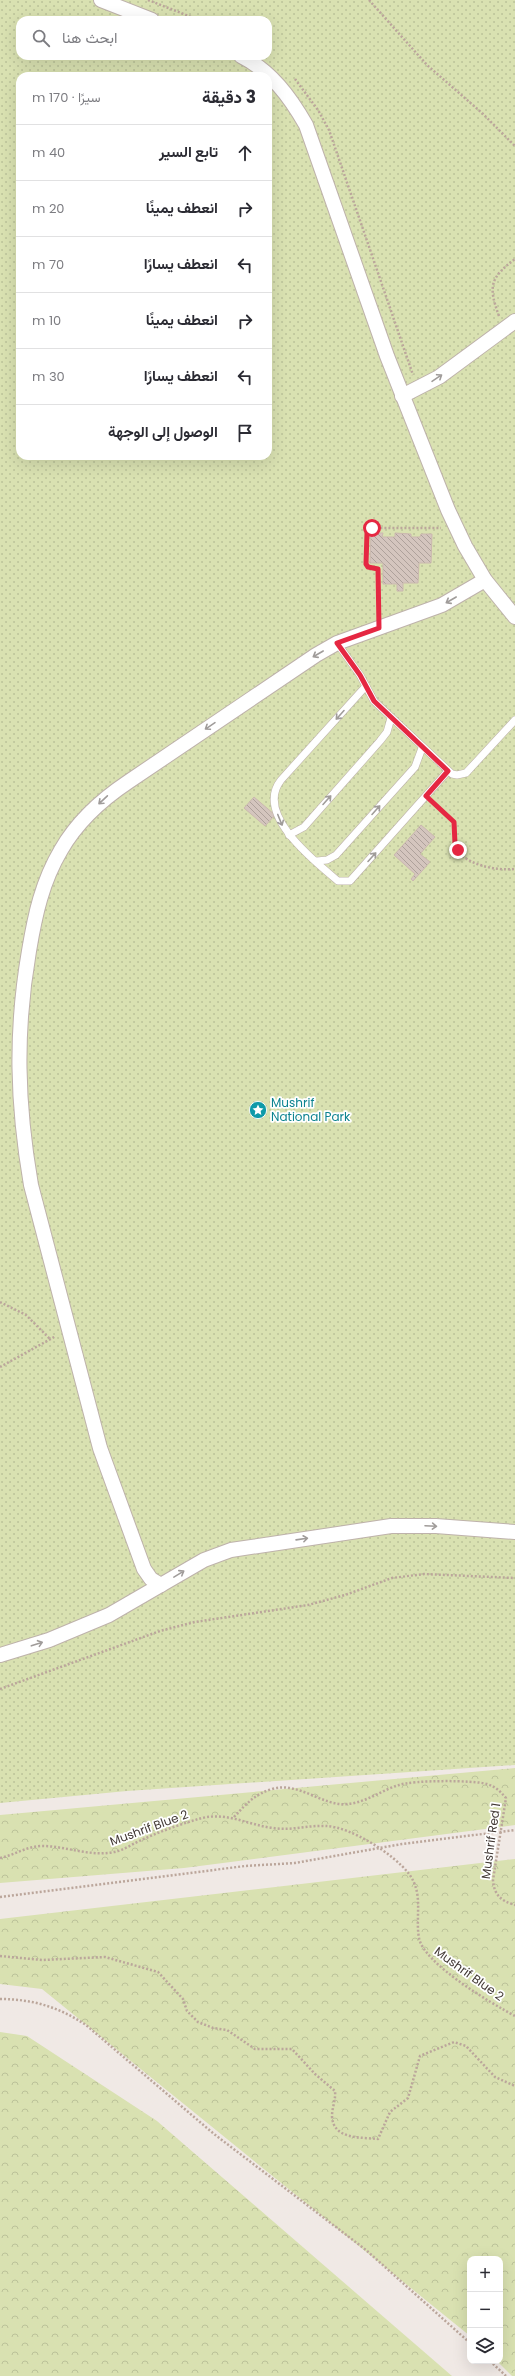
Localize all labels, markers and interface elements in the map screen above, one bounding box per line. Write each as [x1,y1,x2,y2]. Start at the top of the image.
search box [16,16,272,60]
icon: search [30,27,52,49]
text: ابحث هنا [62,27,117,48]
text: 3 دقيقة [202,85,256,109]
text: سيرًا · 170 m [32,88,101,107]
text: تابع السير [159,141,218,162]
icon: ahead [234,142,256,164]
text: 40 m [32,143,65,162]
text: انعطف يمينًا [146,197,218,218]
icon: right [234,198,256,220]
text: 20 m [32,199,65,218]
text: انعطف يسارًا [144,253,218,274]
icon: left [234,254,256,276]
text: 70 m [32,255,64,274]
text: انعطف يمينًا [146,309,218,330]
icon: right [234,310,256,332]
text: 10 m [32,311,61,330]
text: انعطف يسارًا [144,365,218,386]
icon: left [234,366,256,388]
text: 30 m [32,367,65,386]
one-way arrow [431,374,442,382]
text: الوصول إلى الوجهة [108,421,218,442]
icon: arrive [234,422,256,444]
route start [363,519,381,537]
one-way arrow [445,597,457,605]
one-way arrow [312,651,324,659]
one-way arrow [335,710,344,720]
one-way arrow [204,722,215,730]
one-way arrow [98,795,108,805]
one-way arrow [323,795,332,805]
one-way arrow [371,805,381,815]
one-way arrow [277,813,284,825]
route end [449,841,467,859]
one-way arrow [367,852,376,862]
place label: Mushrif National Park [271,1094,351,1125]
place icon: Mushrif National Park [248,1100,268,1120]
one-way arrow [424,1522,437,1530]
one-way arrow [295,1535,308,1543]
one-way arrow [173,1570,185,1578]
one-way arrow [31,1640,44,1647]
street label: Mushrif Red 1 [477,1802,504,1880]
street label: Mushrif Blue 2 [107,1805,190,1850]
street label: Mushrif Blue 2 [431,1943,508,2005]
map controls [467,2256,503,2364]
button: + [467,2256,503,2292]
button: − [467,2292,503,2328]
button: layers [467,2328,503,2364]

